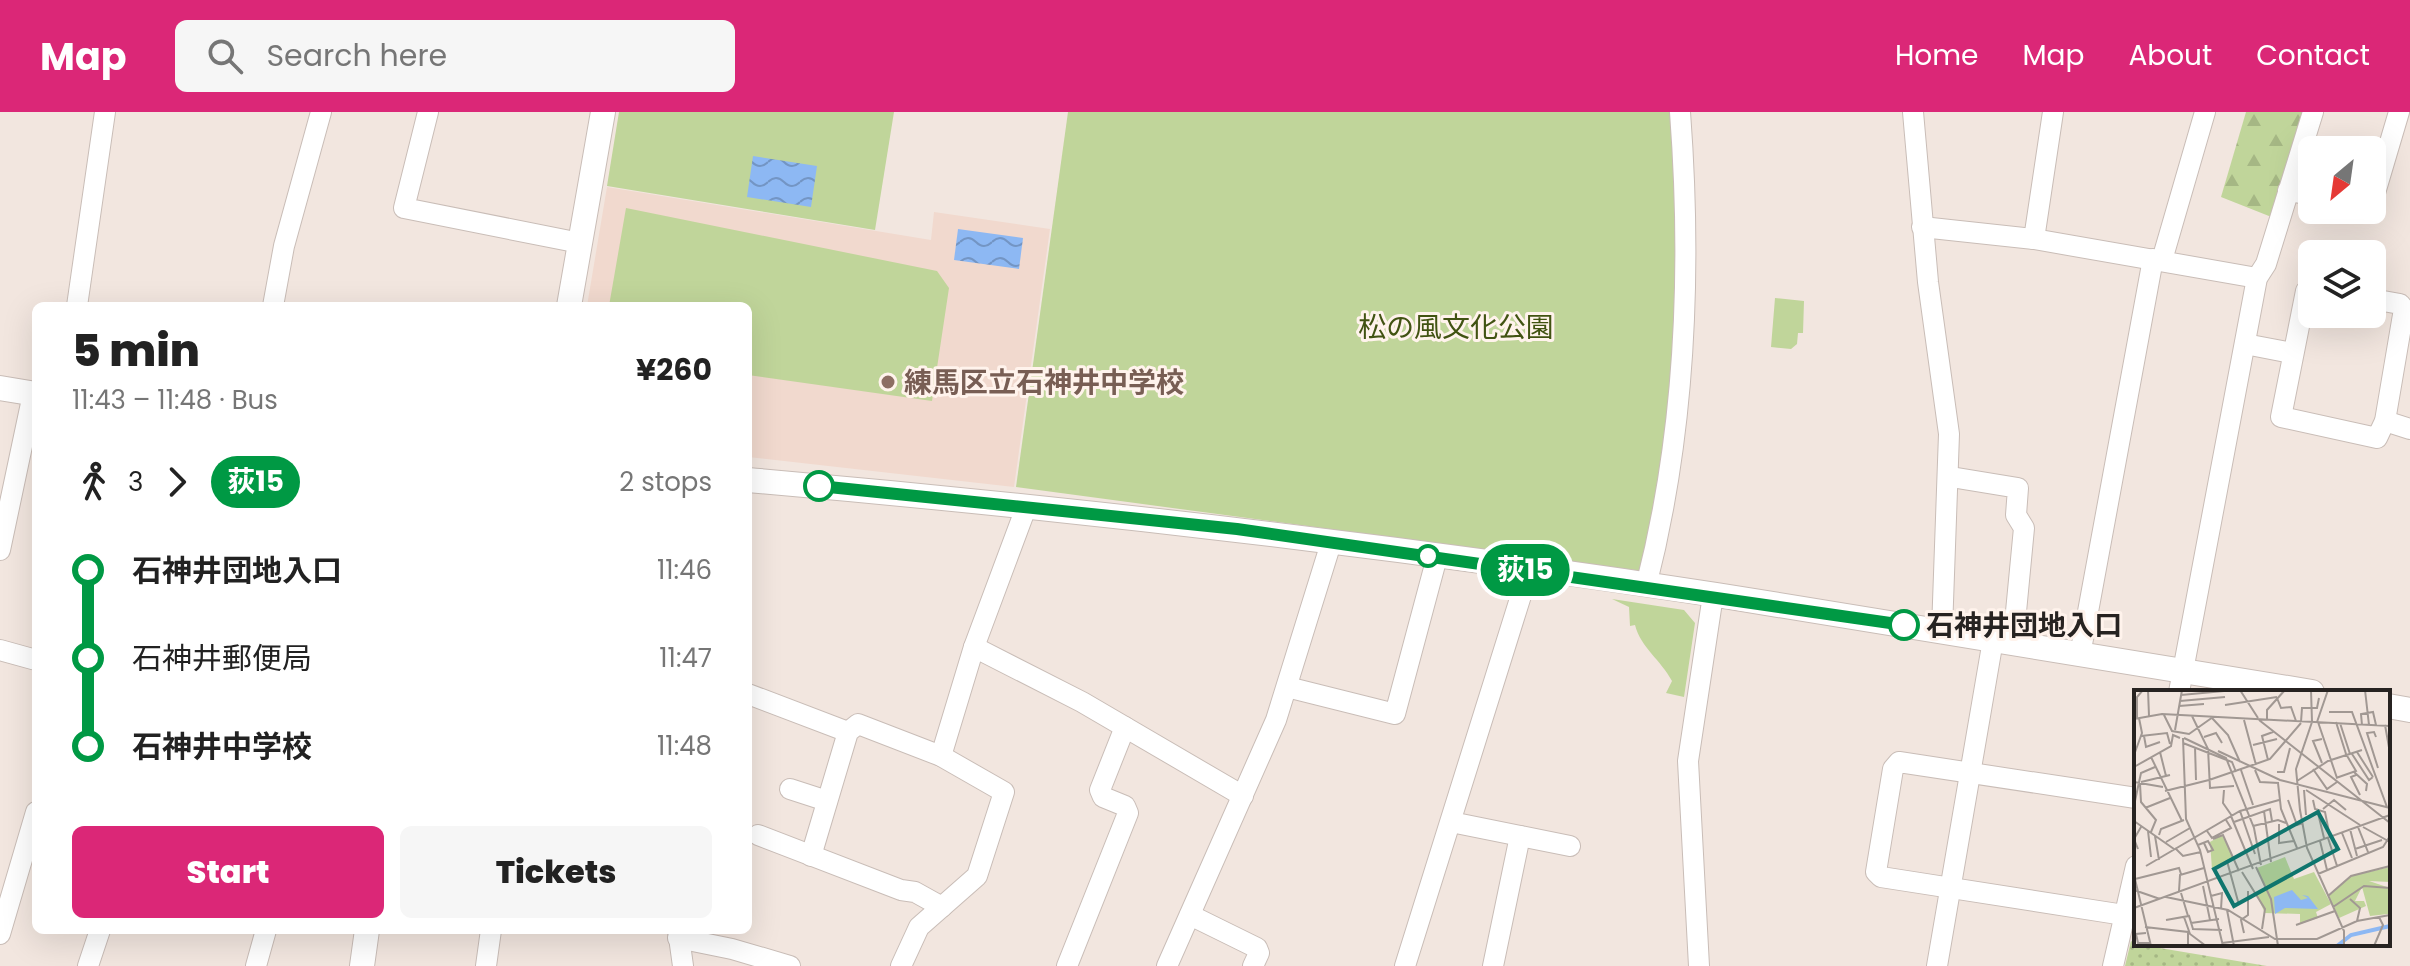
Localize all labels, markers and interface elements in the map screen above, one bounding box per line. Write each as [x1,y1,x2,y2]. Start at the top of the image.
search box [175,20,735,92]
text: Map [40,30,127,83]
icon: search [203,34,247,78]
text: Search here [267,34,447,77]
text: Home [1895,36,1978,75]
text: Map [2022,36,2084,75]
text: About [2128,36,2212,75]
text: Contact [2256,36,2370,75]
north arrow [2298,136,2386,224]
map controls [2298,136,2386,328]
button: layers [2298,240,2386,328]
park label: 松の風文化公園 [1358,308,1554,347]
text: 5 min [72,320,200,381]
text: ¥260 [636,348,712,391]
place label: 練馬区立石神井中学校 [904,363,1184,402]
marker: 練馬区立石神井中学校 [879,373,897,391]
text: 11:43 – 11:48 · Bus [72,382,278,418]
icon: walk [72,460,116,504]
icon: forward [155,460,199,504]
text: 荻15 [227,462,284,501]
text: 3 [128,464,143,500]
text: 2 stops [619,464,712,500]
unlabelled marker [804,471,834,501]
line badge: 荻15 [1479,544,1571,596]
unlabelled marker [1417,545,1439,567]
text: 石神井団地入口 [132,549,342,592]
text: 荻15 [1497,550,1553,589]
text: 11:46 [657,552,712,588]
place label: 石神井団地入口 [1926,606,2122,645]
marker: 石神井団地入口 [1889,610,1919,640]
text: 石神井郵便局 [132,637,312,680]
text: 11:47 [659,640,712,676]
inset map [2134,690,2390,946]
text: 石神井中学校 [132,725,312,768]
text: 11:48 [657,728,712,764]
button: Start [72,826,384,918]
button: Tickets [400,826,712,918]

